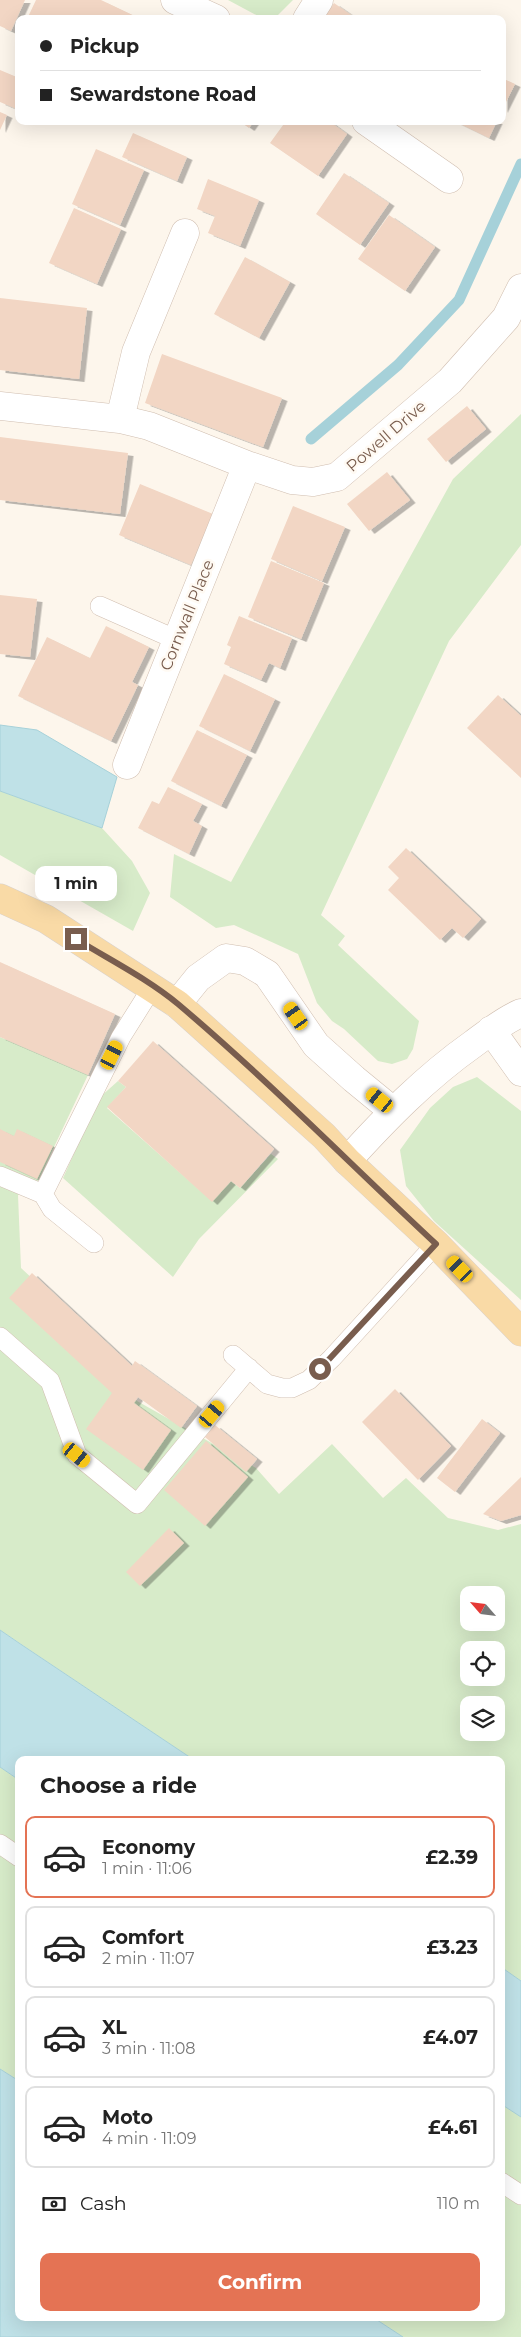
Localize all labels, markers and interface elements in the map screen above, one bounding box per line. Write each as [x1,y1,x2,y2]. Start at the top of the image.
text: Pickup [70,35,139,58]
text: Sewardstone Road [70,83,256,106]
street label: Powell Drive [342,396,430,476]
street label: Cornwall Place [156,557,218,673]
callout: 1 min [35,866,117,902]
text: 1 min [54,874,98,893]
route end [65,928,87,950]
car [281,999,310,1033]
car [98,1038,125,1072]
car [363,1085,396,1115]
car [444,1253,475,1285]
route start [309,1358,331,1380]
car [196,1398,227,1430]
car [60,1440,93,1470]
north arrow [460,1586,505,1631]
map controls [460,1586,505,1741]
button: locate [460,1641,505,1686]
button: layers [460,1696,505,1741]
text: Choose a ride [40,1772,197,1799]
icon: car [42,1835,87,1880]
text: Economy [102,1836,195,1859]
text: £2.39 [426,1846,478,1869]
text: 1 min · 11:06 [102,1859,192,1878]
icon: car [42,1925,87,1970]
text: Comfort [102,1926,184,1949]
text: £3.23 [427,1936,478,1959]
text: 2 min · 11:07 [102,1949,195,1968]
icon: car [42,2015,87,2060]
text: XL [102,2016,127,2039]
text: £4.07 [423,2026,478,2049]
text: 3 min · 11:08 [102,2039,195,2058]
icon: car [42,2105,87,2150]
text: Moto [102,2106,153,2129]
text: £4.61 [428,2116,478,2139]
text: 4 min · 11:09 [102,2129,197,2148]
icon: cash [40,2190,68,2218]
text: Cash [80,2192,127,2215]
text: 110 m [437,2194,480,2213]
button: Confirm [40,2253,480,2311]

